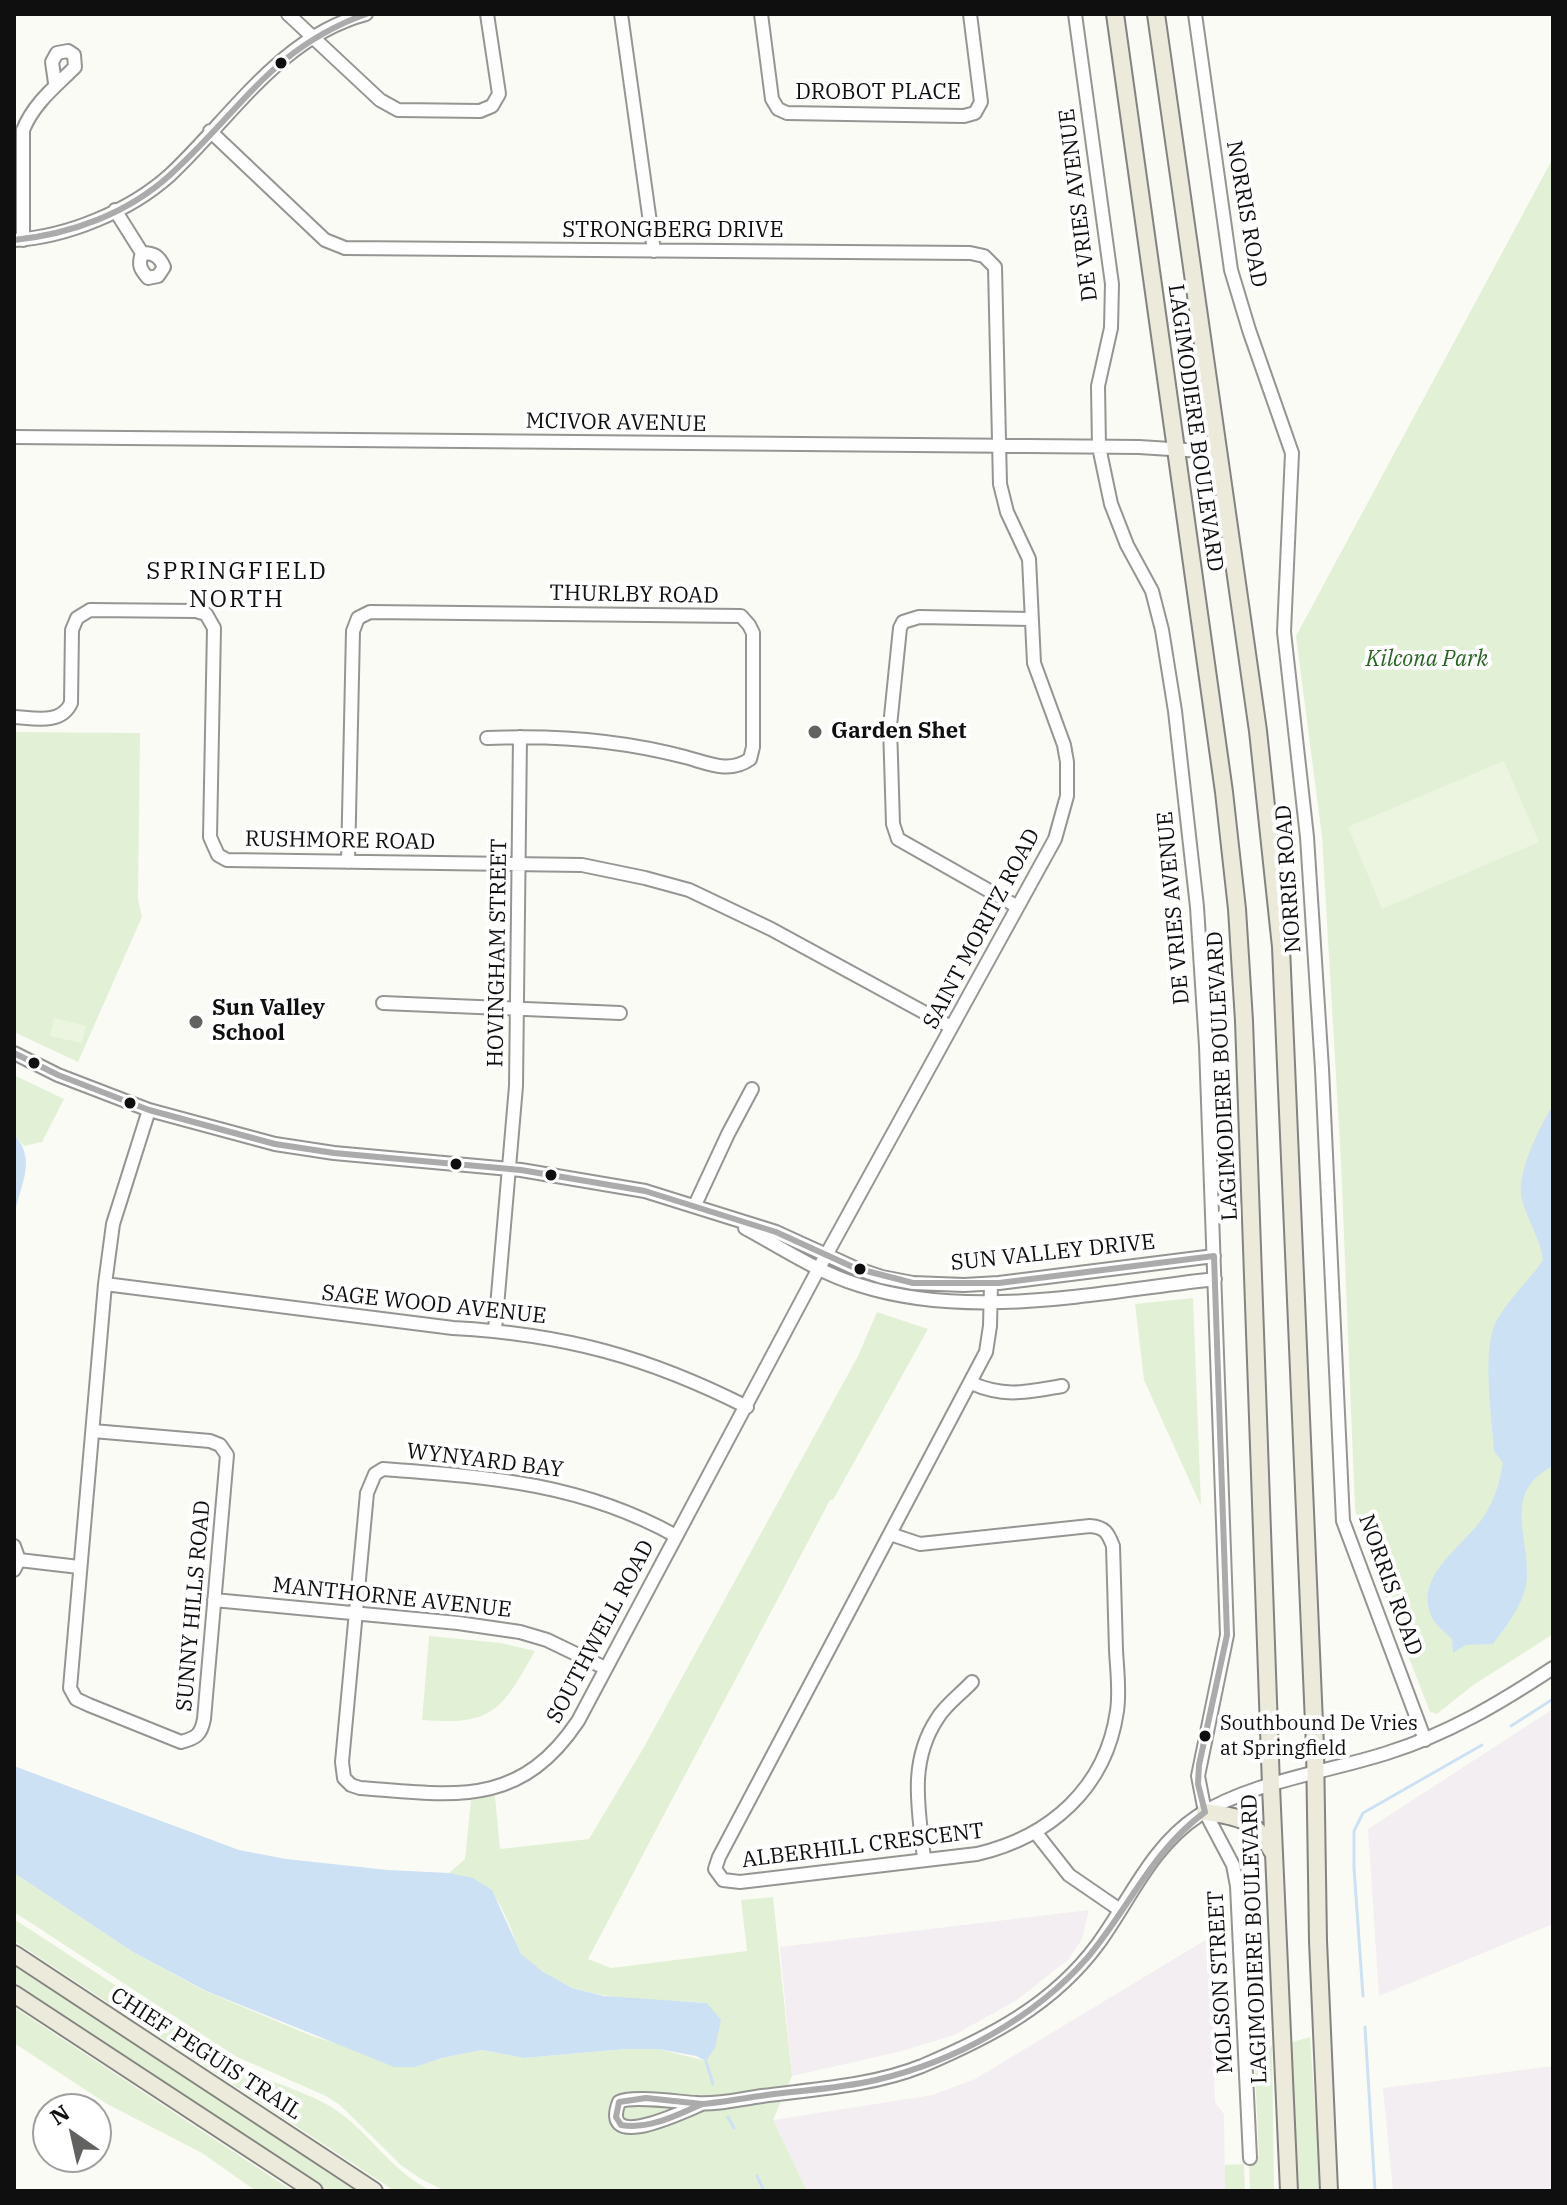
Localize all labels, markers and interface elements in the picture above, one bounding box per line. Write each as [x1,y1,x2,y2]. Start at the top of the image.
unlabelled marker [273,55,289,71]
street label: DROBOT PLACE [795,80,961,106]
street label: DE VRIES AVENUE [1054,107,1104,303]
street label: NORRIS ROAD [1220,139,1272,289]
street label: STRONGBERG DRIVE [562,218,784,244]
street label: LAGIMODIERE BOULEVARD [1162,283,1228,573]
street label: MCIVOR AVENUE [525,408,707,438]
district label: SPRINGFIELD NORTH [146,558,328,614]
street label: THURLBY ROAD [549,580,719,610]
park label: Kilcona Park [1366,647,1488,673]
place label: Garden Shet [831,719,967,745]
marker: Garden Shet [806,723,824,741]
street label: NORRIS ROAD [1271,804,1307,954]
street label: DE VRIES AVENUE [1152,810,1196,1006]
street label: SAINT MORITZ ROAD [918,824,1046,1034]
street label: RUSHMORE ROAD [245,826,435,856]
street label: HOVINGHAM STREET [483,838,513,1068]
street label: LAGIMODIERE BOULEVARD [1202,931,1244,1221]
place label: Sun Valley School [212,996,325,1048]
marker: Sun Valley School [187,1013,205,1031]
unlabelled marker [26,1055,42,1071]
unlabelled marker [122,1095,138,1111]
unlabelled marker [448,1156,464,1172]
unlabelled marker [543,1167,559,1183]
street label: SUN VALLEY DRIVE [949,1229,1157,1277]
unlabelled marker [852,1261,868,1277]
street label: SAGE WOOD AVENUE [320,1280,548,1330]
street label: WYNYARD BAY [405,1438,565,1484]
street label: SUNNY HILLS ROAD [172,1499,216,1713]
street label: NORRIS ROAD [1352,1511,1428,1659]
street label: SOUTHWELL ROAD [542,1536,660,1728]
street label: MANTHORNE AVENUE [271,1572,513,1624]
place label: Southbound De Vries at Springfield [1220,1712,1418,1759]
marker: Southbound De Vries at Springfield [1197,1728,1213,1744]
street label: LAGIMODIERE BOULEVARD [1237,1794,1273,2084]
street label: ALBERHILL CRESCENT [740,1818,986,1874]
street label: MOLSON STREET [1203,1890,1239,2074]
street label: CHIEF PEGUIS TRAIL [105,1982,307,2126]
north arrow [32,2093,112,2173]
text: N [44,2097,75,2131]

